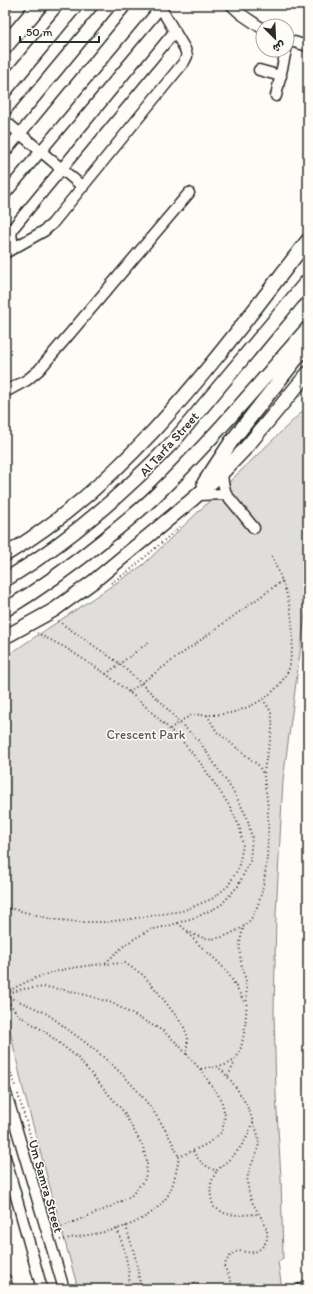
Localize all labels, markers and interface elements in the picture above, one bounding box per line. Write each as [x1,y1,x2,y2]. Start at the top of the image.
scale bar [20,18,99,44]
north arrow [255,18,295,58]
text: 50 m [26,25,52,39]
text: ش [271,38,287,55]
street label: Al Tarfa Street [136,409,202,479]
park label: Crescent Park [107,727,186,742]
street label: Um Samra Street [26,1138,66,1234]

